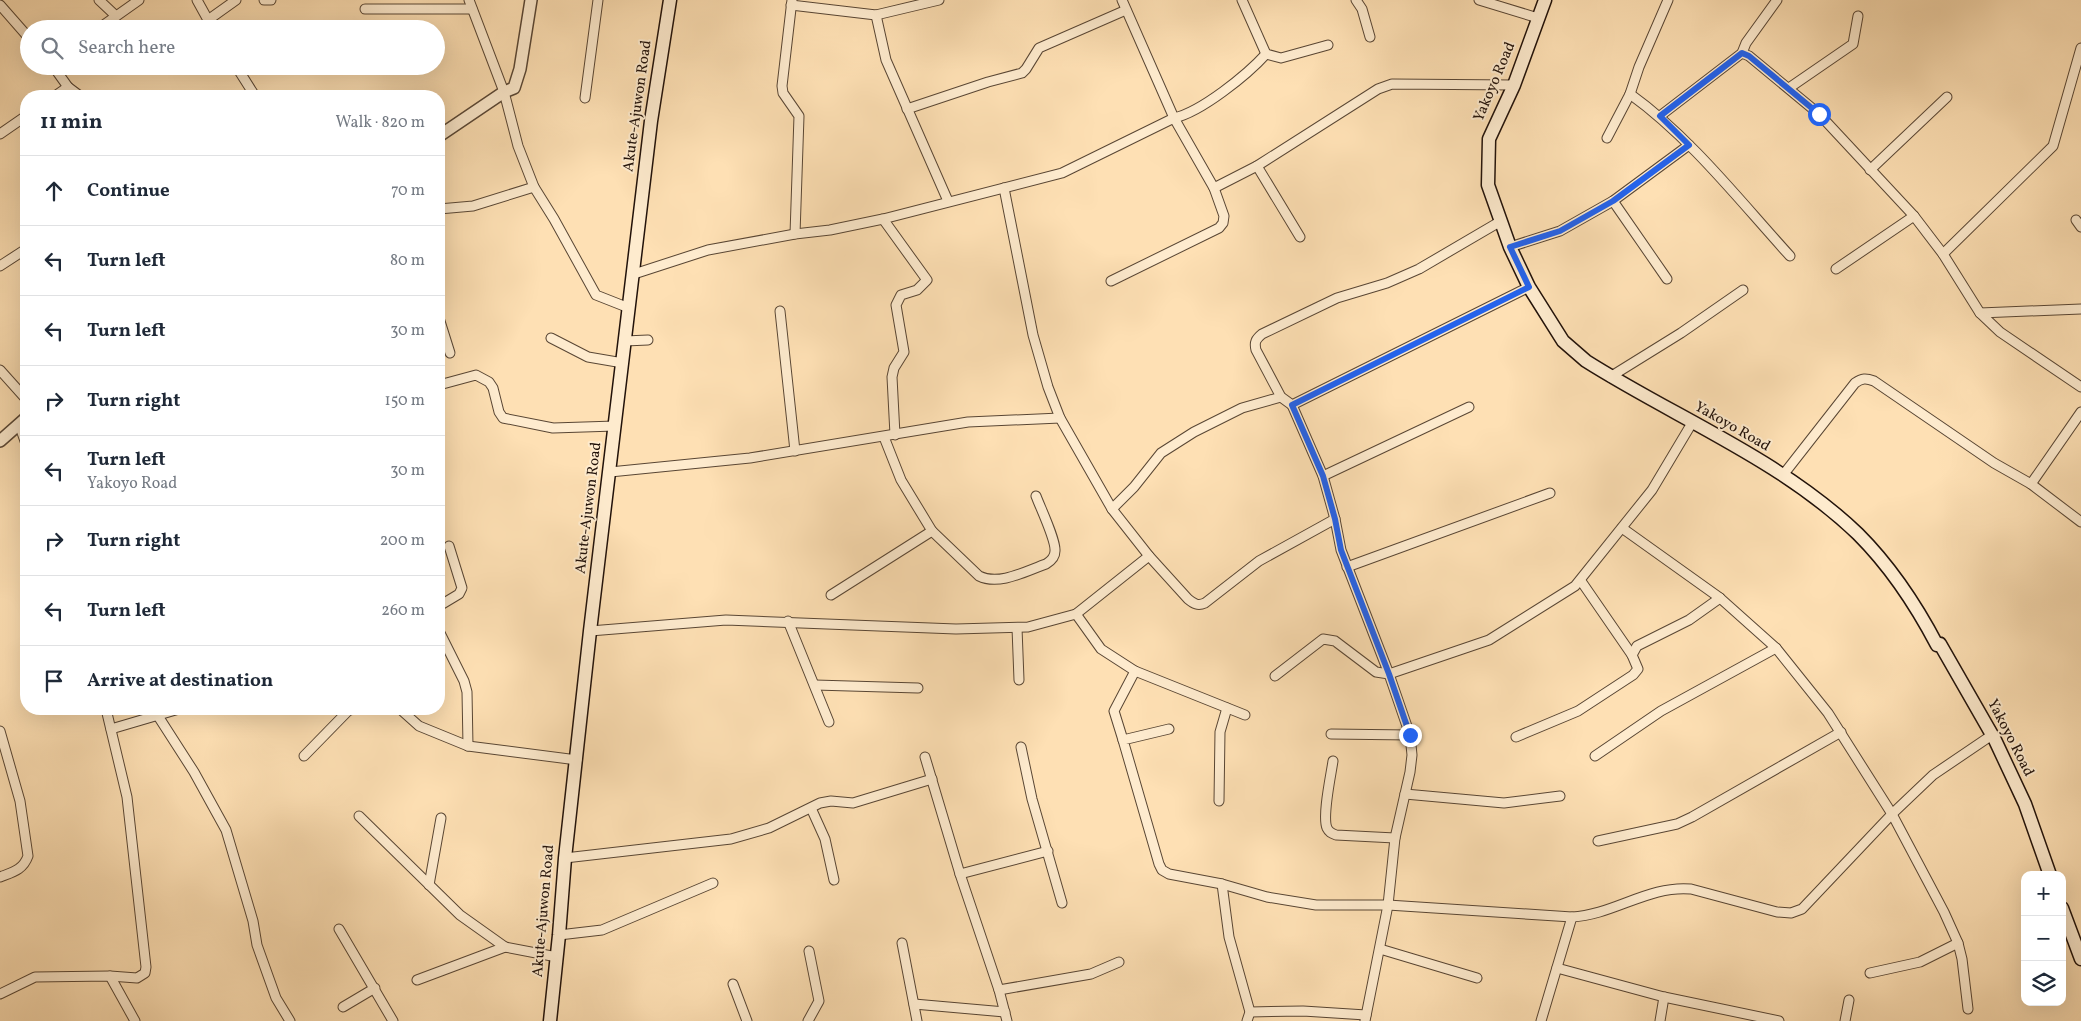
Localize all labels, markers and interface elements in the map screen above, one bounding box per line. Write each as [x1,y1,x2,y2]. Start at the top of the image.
search box [20,20,445,75]
icon: search [38,34,66,62]
text: Search here [78,35,175,61]
street label: Akute-Ajuwon Road [618,39,658,173]
street label: Yakoyo Road [1469,39,1521,125]
route start [1808,103,1831,126]
text: 11 min [40,108,103,137]
text: Walk · 820 m [336,112,425,134]
icon: ahead [40,177,68,205]
text: Continue [87,178,170,204]
text: 70 m [391,180,425,202]
icon: left [40,247,68,275]
text: Turn left [87,248,166,274]
text: 80 m [390,250,425,272]
icon: left [40,317,68,345]
text: Turn left [87,318,166,344]
text: 30 m [390,320,425,342]
icon: right [40,387,68,415]
text: Turn right [87,388,180,414]
text: 150 m [384,390,425,412]
street label: Yakoyo Road [1690,397,1774,457]
street label: Akute-Ajuwon Road [570,441,608,575]
text: Turn left [87,447,166,473]
icon: left [40,457,68,485]
text: 30 m [390,460,425,482]
text: Yakoyo Road [87,473,177,495]
icon: right [40,527,68,555]
text: Turn right [87,528,180,554]
text: 200 m [380,530,425,552]
icon: left [40,597,68,625]
text: Turn left [87,598,166,624]
text: 260 m [381,600,425,622]
icon: arrive [40,667,68,695]
text: Arrive at destination [87,668,273,694]
street label: Yakoyo Road [1981,696,2039,780]
route end [1399,724,1422,747]
street label: Akute-Ajuwon Road [528,844,560,978]
map controls [2021,871,2066,1006]
button: + [2021,871,2066,916]
button: − [2021,916,2066,961]
button: layers [2021,961,2066,1006]

